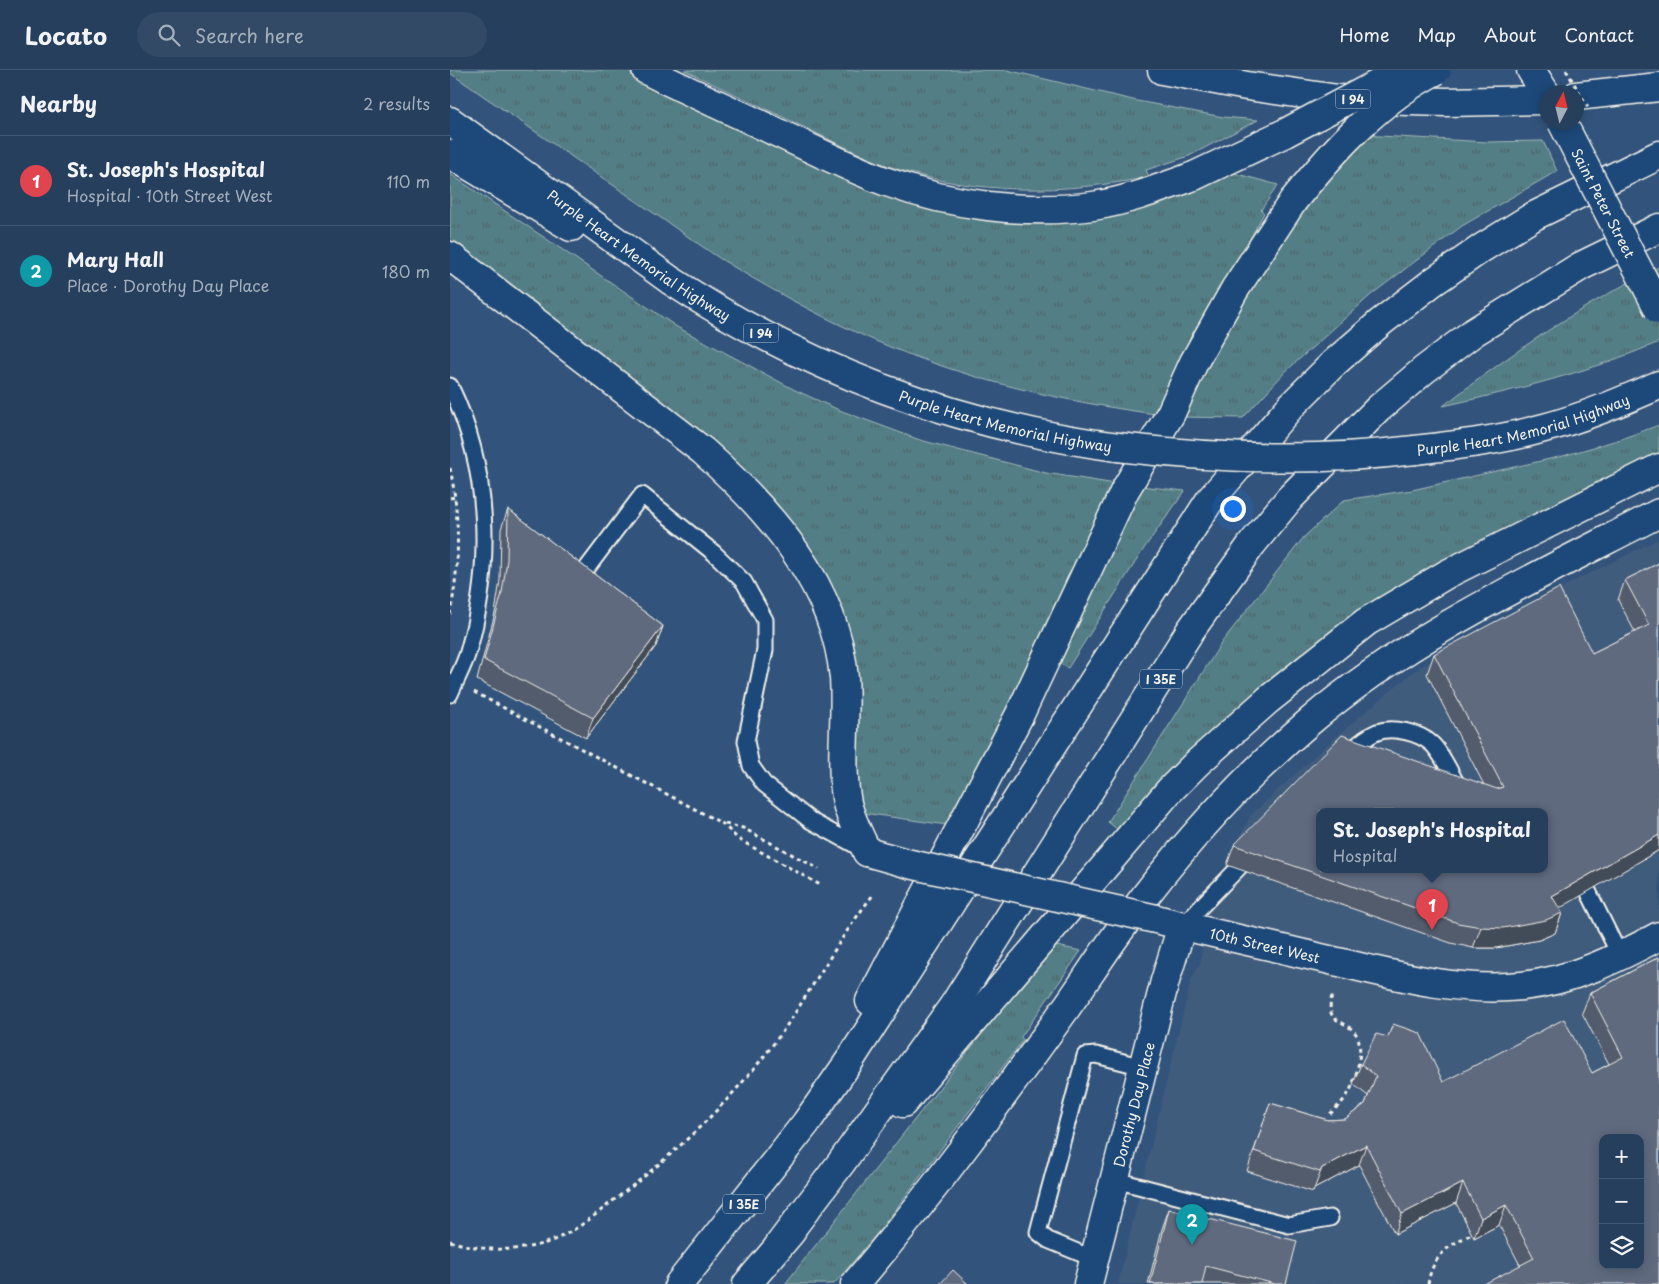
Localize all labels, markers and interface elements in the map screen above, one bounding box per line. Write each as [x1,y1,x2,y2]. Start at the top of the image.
search box [137,12,487,57]
text: Locato [25,17,107,53]
icon: search [155,21,183,49]
text: Search here [195,21,304,49]
text: Home [1339,21,1389,48]
text: Map [1417,21,1456,48]
text: About [1484,21,1536,48]
text: Contact [1564,21,1634,48]
north arrow [1539,85,1584,130]
text: Nearby [20,87,97,119]
road number: I 94 [1336,90,1370,108]
text: 2 results [363,91,430,115]
street label: Saint Peter Street [1567,144,1641,262]
text: St. Joseph's Hospital [67,155,265,183]
text: 1 [32,169,40,193]
text: 110 m [387,169,430,193]
text: Hospital · 10th Street West [67,183,272,207]
street label: Purple Heart Memorial Highway [543,184,735,326]
text: Mary Hall [67,245,164,273]
text: 2 [30,259,42,283]
text: 180 m [382,259,430,283]
text: Place · Dorothy Day Place [67,273,269,297]
road number: I 94 [744,324,778,342]
street label: Purple Heart Memorial Highway [896,385,1113,457]
street label: Purple Heart Memorial Highway [1416,389,1632,460]
your location [1220,496,1246,522]
road number: I 35E [1140,670,1182,688]
popup [1316,808,1548,873]
text: St. Joseph's Hospital [1333,815,1531,843]
text: Hospital [1333,843,1397,867]
pin: 1 [1416,889,1448,930]
street label: 10th Street West [1208,922,1322,968]
street label: Dorothy Day Place [1108,1040,1160,1170]
map controls [1599,1134,1644,1269]
button: + [1599,1134,1644,1179]
button: − [1599,1179,1644,1224]
road number: I 35E [723,1194,765,1214]
pin: 2 [1176,1204,1208,1245]
button: layers [1599,1224,1644,1269]

